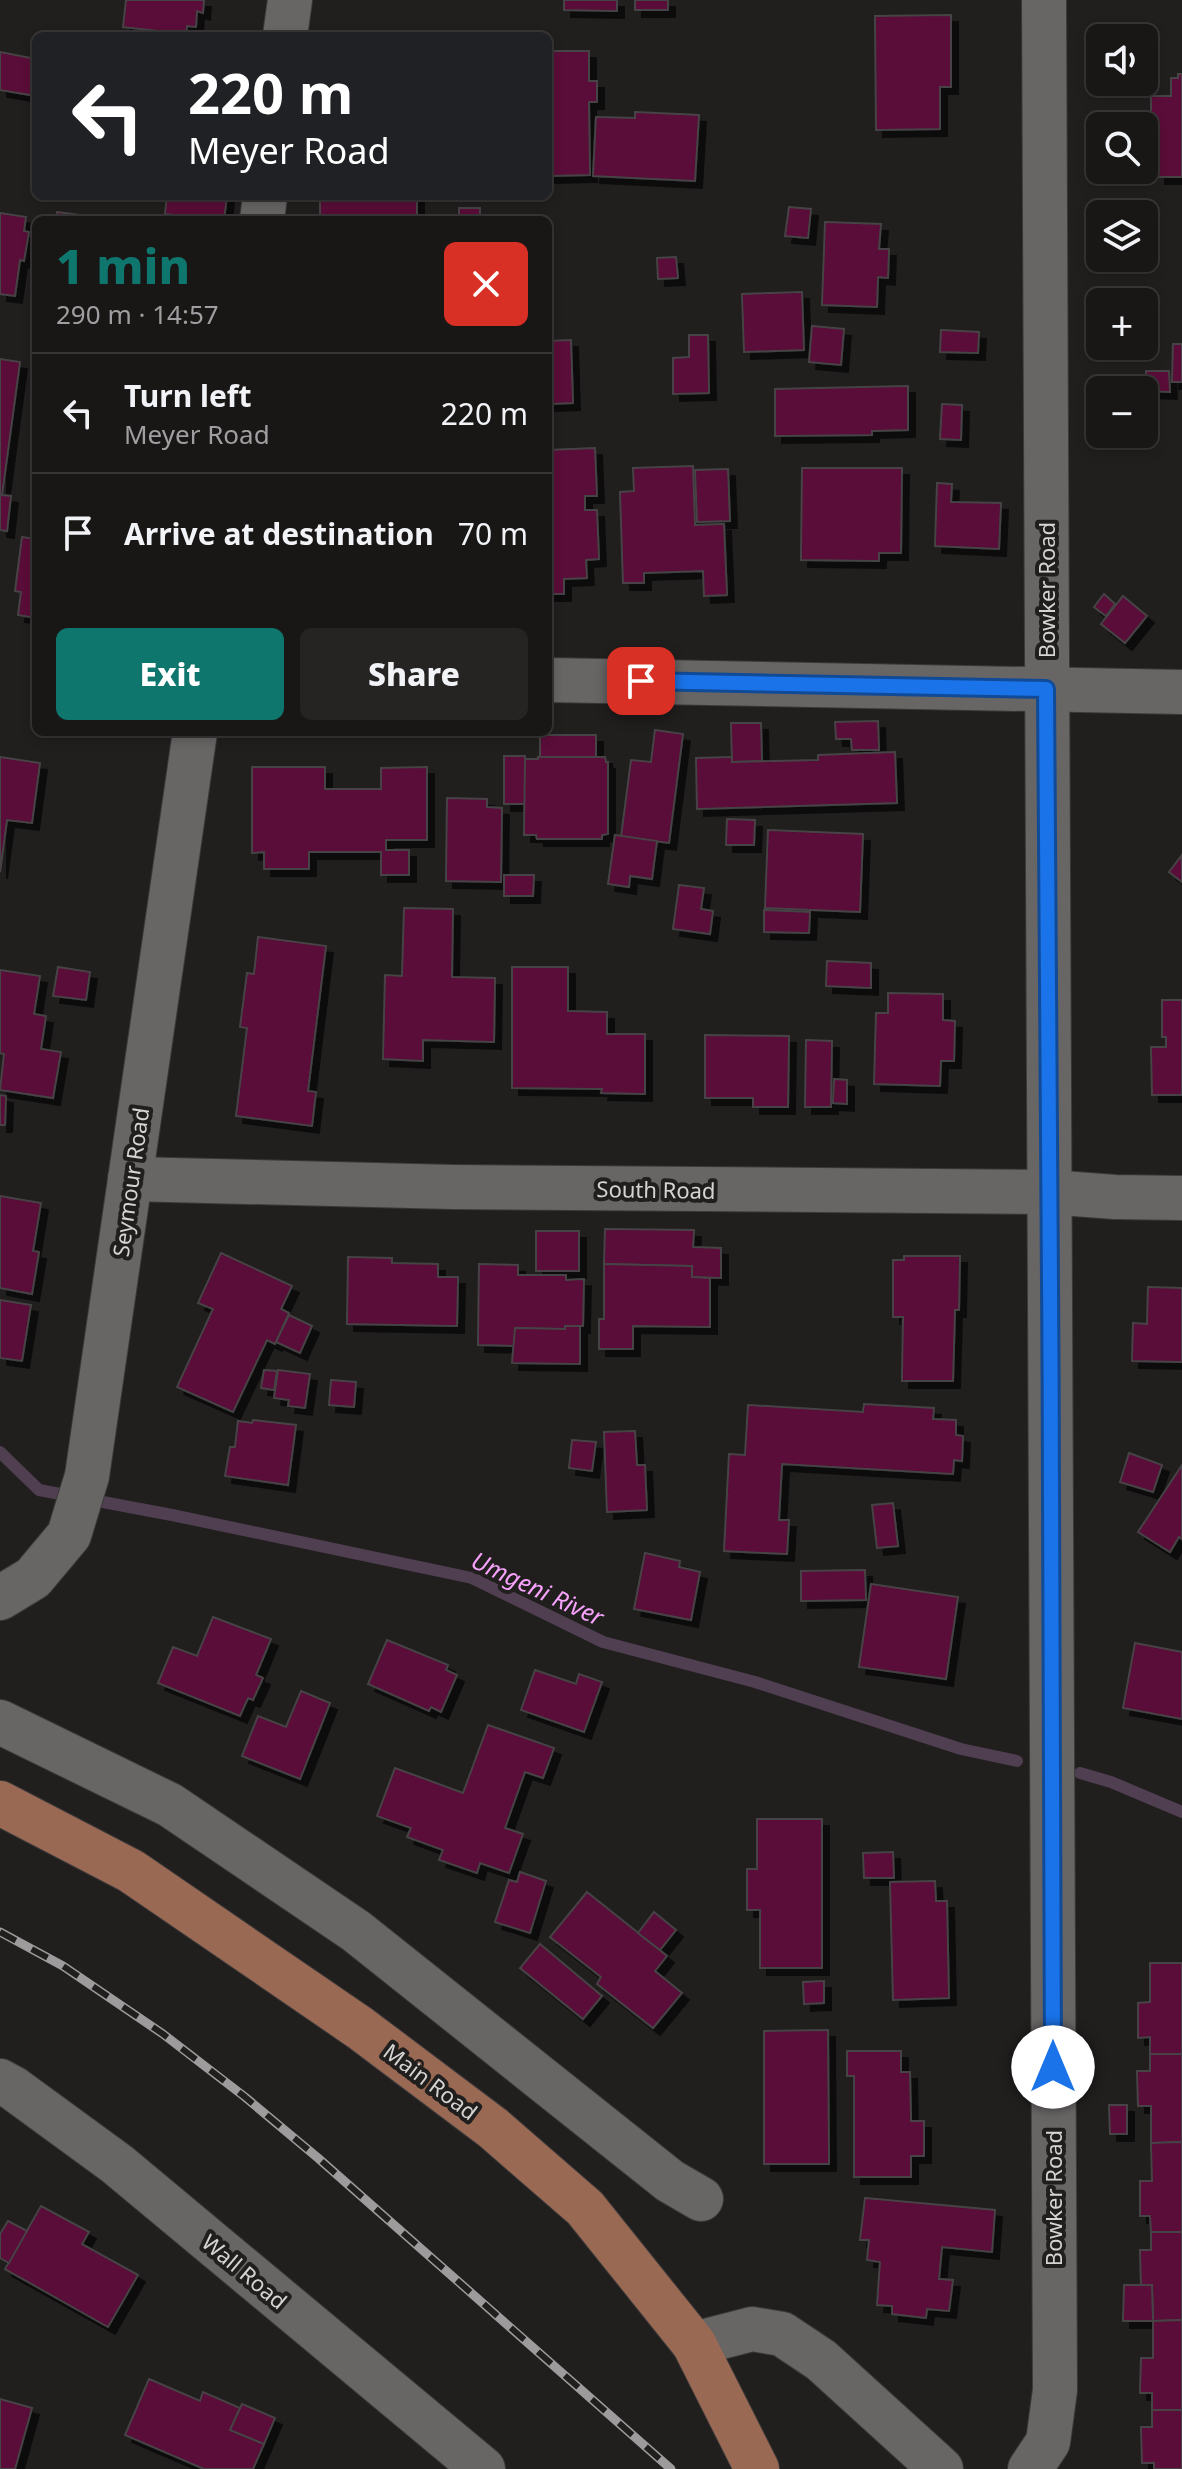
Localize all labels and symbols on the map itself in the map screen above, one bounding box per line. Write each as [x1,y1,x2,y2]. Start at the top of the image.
street label: Bowker Road [1031,522,1061,658]
pin [607,647,675,715]
street label: Seymour Road [105,1105,155,1259]
street label: South Road [596,1173,716,1205]
water label: Umgeni River [467,1543,611,1634]
position arrow [1011,2025,1095,2109]
street label: Main Road [378,2036,484,2126]
street label: Bowker Road [1038,2130,1068,2266]
street label: Wall Road [196,2227,294,2315]

